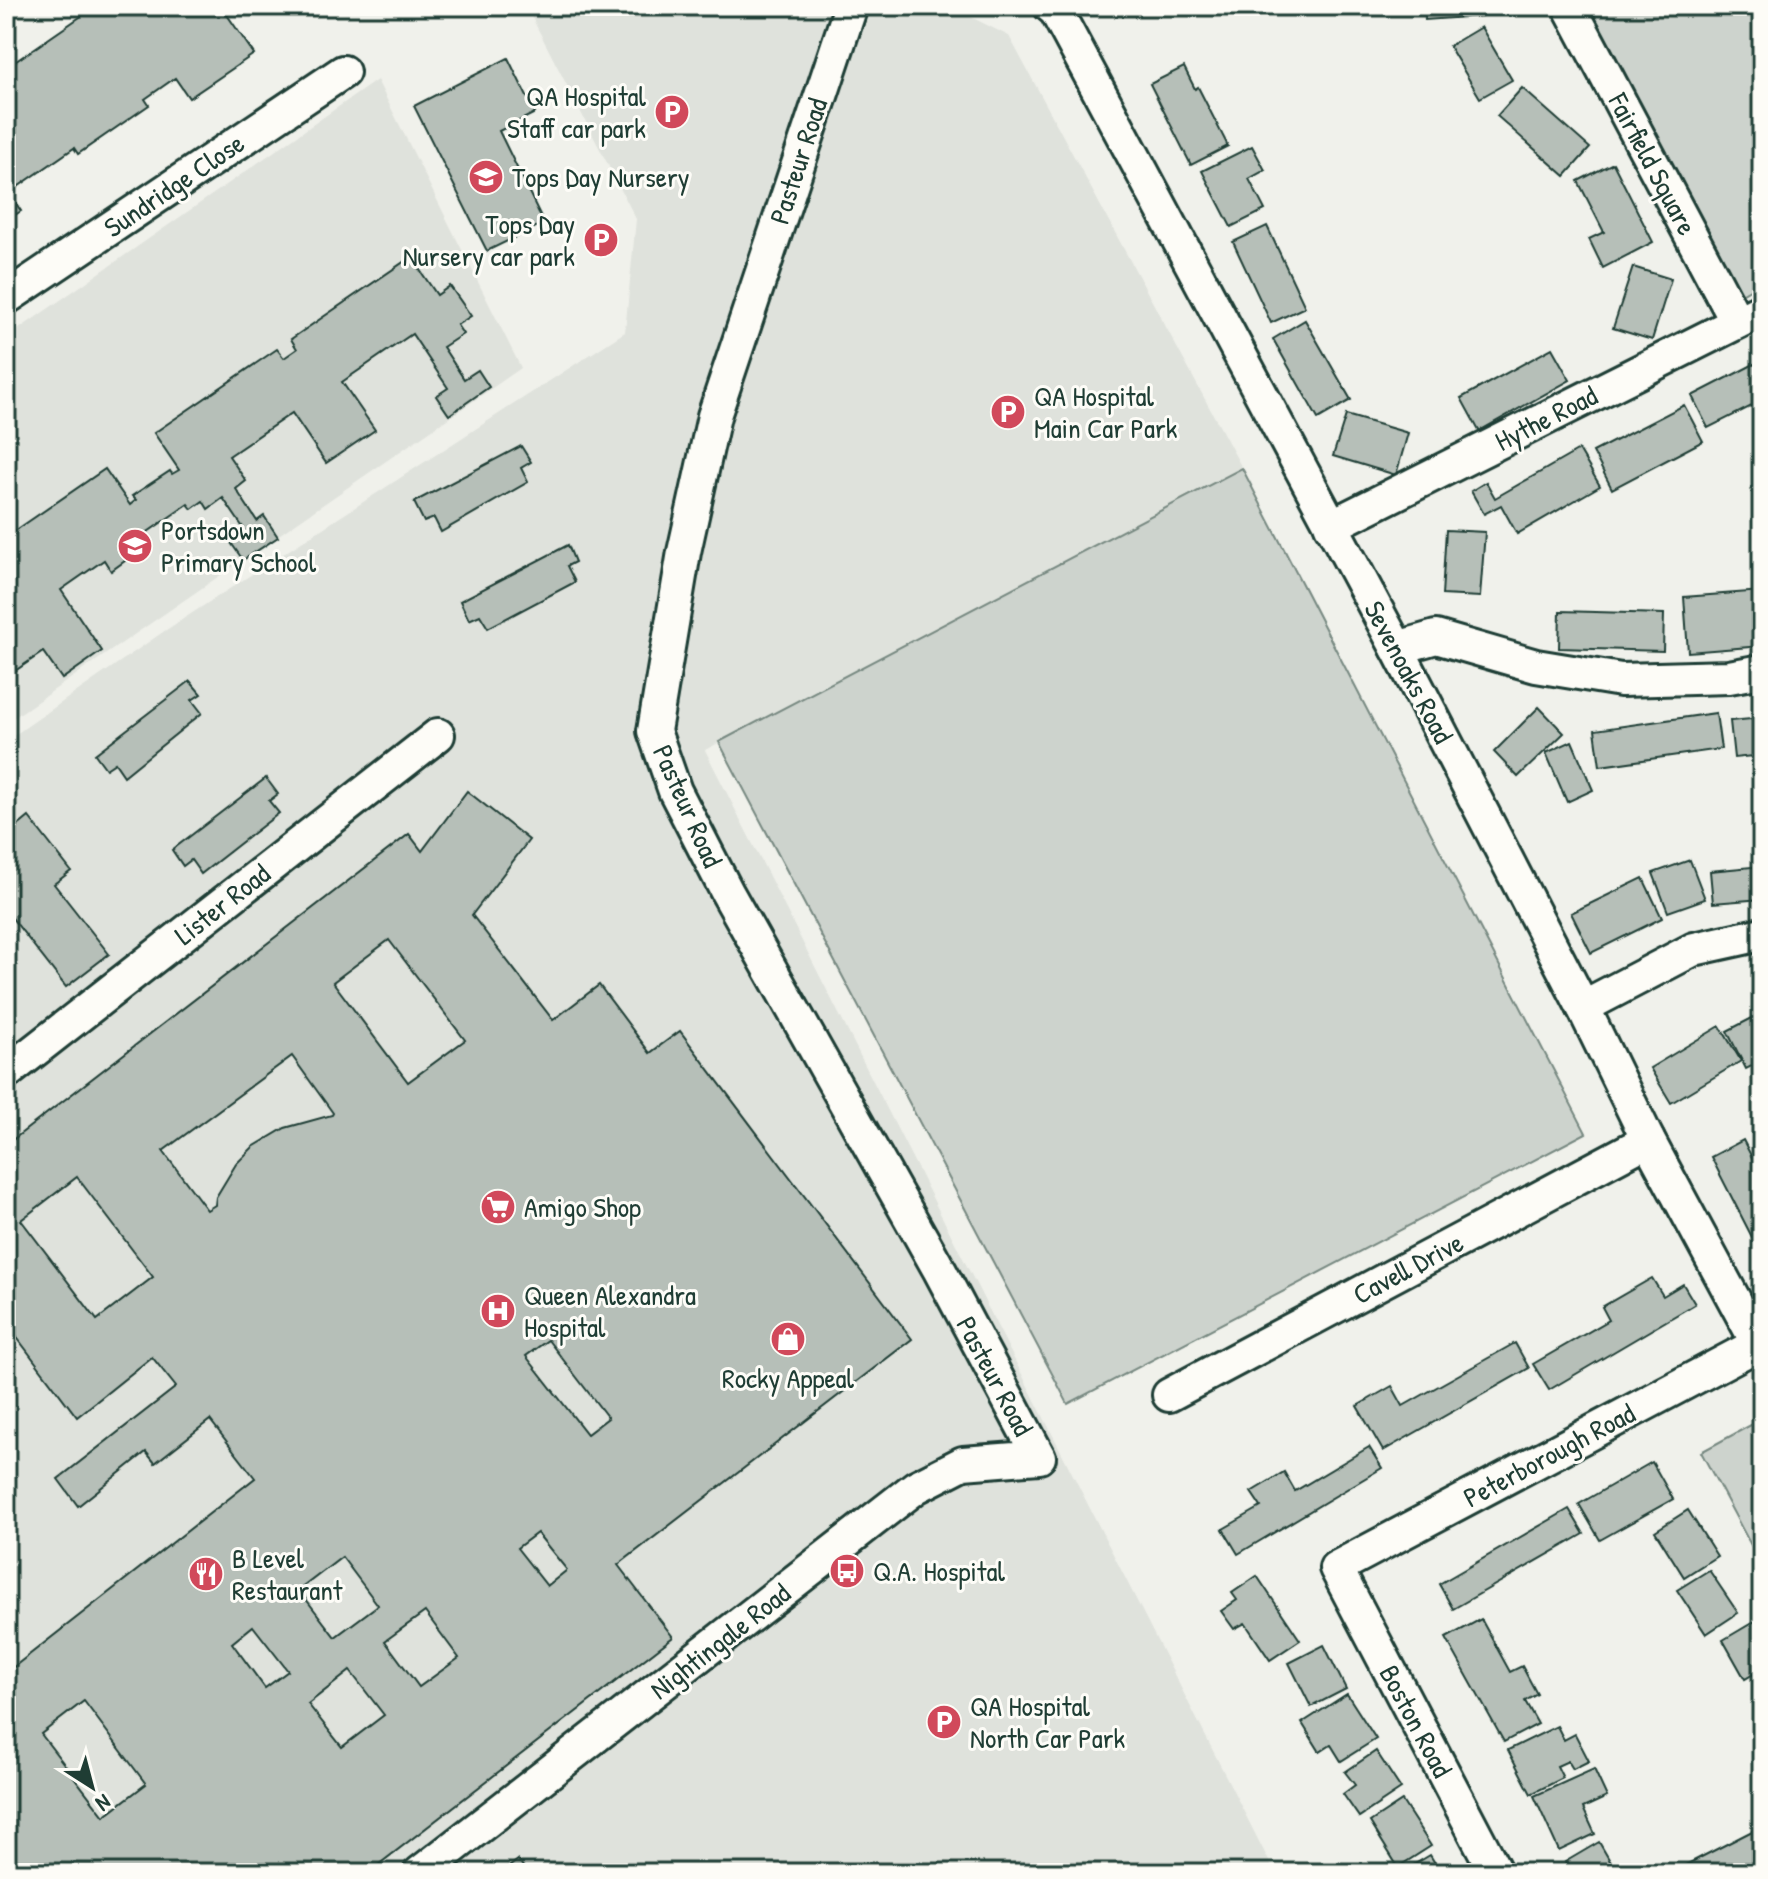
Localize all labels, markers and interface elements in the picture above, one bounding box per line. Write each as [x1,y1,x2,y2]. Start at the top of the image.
place label: QA Hospital Staff car park [507,77,647,147]
street label: Fairfield Square [1599,85,1706,242]
parking icon: QA Hospital Staff car park [653,93,691,131]
street label: Pasteur Road [760,93,836,229]
street label: Sundridge Close [96,124,252,246]
school or university icon: Tops Day Nursery [467,158,505,196]
place label: Tops Day Nursery [512,158,690,196]
place label: Tops Day Nursery car park [403,205,575,275]
parking icon: Tops Day Nursery car park [582,221,620,259]
street label: Hythe Road [1488,376,1604,460]
place label: QA Hospital Main Car Park [1034,377,1178,447]
parking icon: QA Hospital Main Car Park [989,393,1027,431]
place label: Portsdown Primary School [161,511,317,581]
school or university icon: Portsdown Primary School [116,527,154,565]
street label: Sevenoaks Road [1356,594,1462,750]
street label: Pasteur Road [644,739,732,873]
street label: Lister Road [166,855,278,953]
supermarket icon: Amigo Shop [479,1188,517,1226]
place label: Amigo Shop [524,1188,641,1226]
street label: Cavell Drive [1346,1223,1470,1313]
place label: Queen Alexandra Hospital [524,1276,696,1346]
hospital icon: Queen Alexandra Hospital [479,1292,517,1330]
street label: Pasteur Road [948,1310,1042,1443]
shop icon: Rocky Appeal [769,1320,807,1358]
place label: Rocky Appeal [722,1359,855,1397]
street label: Peterborough Road [1457,1394,1641,1516]
place label: B Level Restaurant [232,1539,343,1609]
bus stop icon: Q.A. Hospital [828,1552,866,1590]
place label: Q.A. Hospital [873,1552,1005,1590]
restaurant icon: B Level Restaurant [187,1555,225,1593]
street label: Nightingale Road [642,1574,798,1708]
street label: Boston Road [1371,1658,1461,1784]
place label: QA Hospital North Car Park [970,1687,1126,1757]
parking icon: QA Hospital North Car Park [925,1703,963,1741]
north arrow [52,1747,132,1827]
text: N [90,1788,117,1819]

